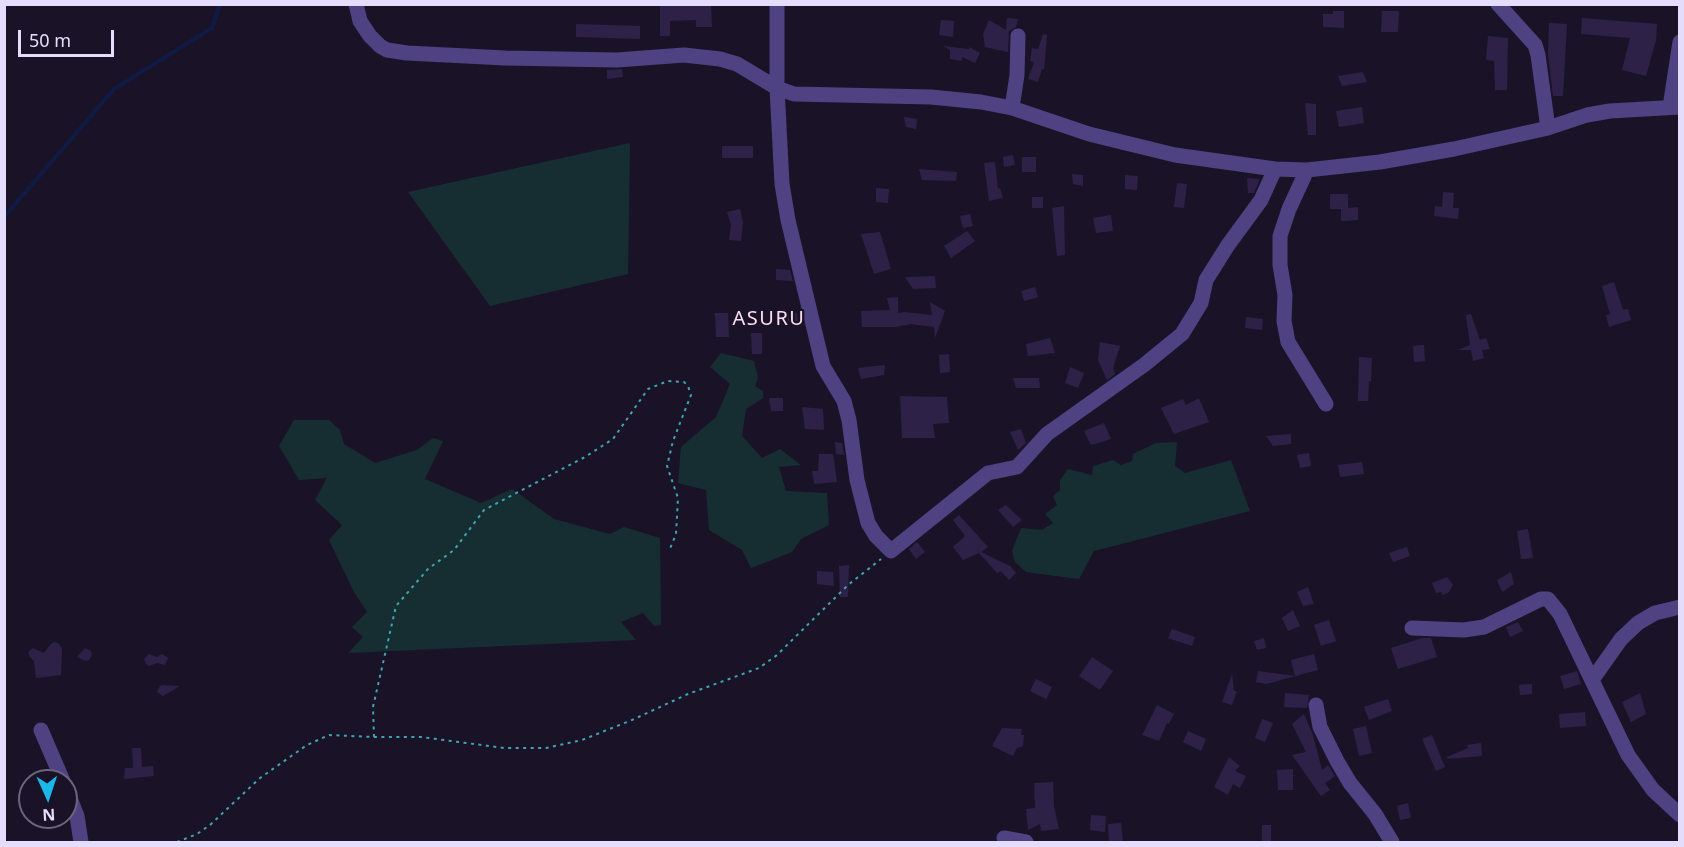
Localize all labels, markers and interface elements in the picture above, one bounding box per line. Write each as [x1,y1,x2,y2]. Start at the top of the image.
scale bar [21,18,117,56]
text: 50 m [29,28,71,52]
district label: ASURU [733,307,805,331]
north arrow [18,769,78,829]
text: N [42,804,56,826]

